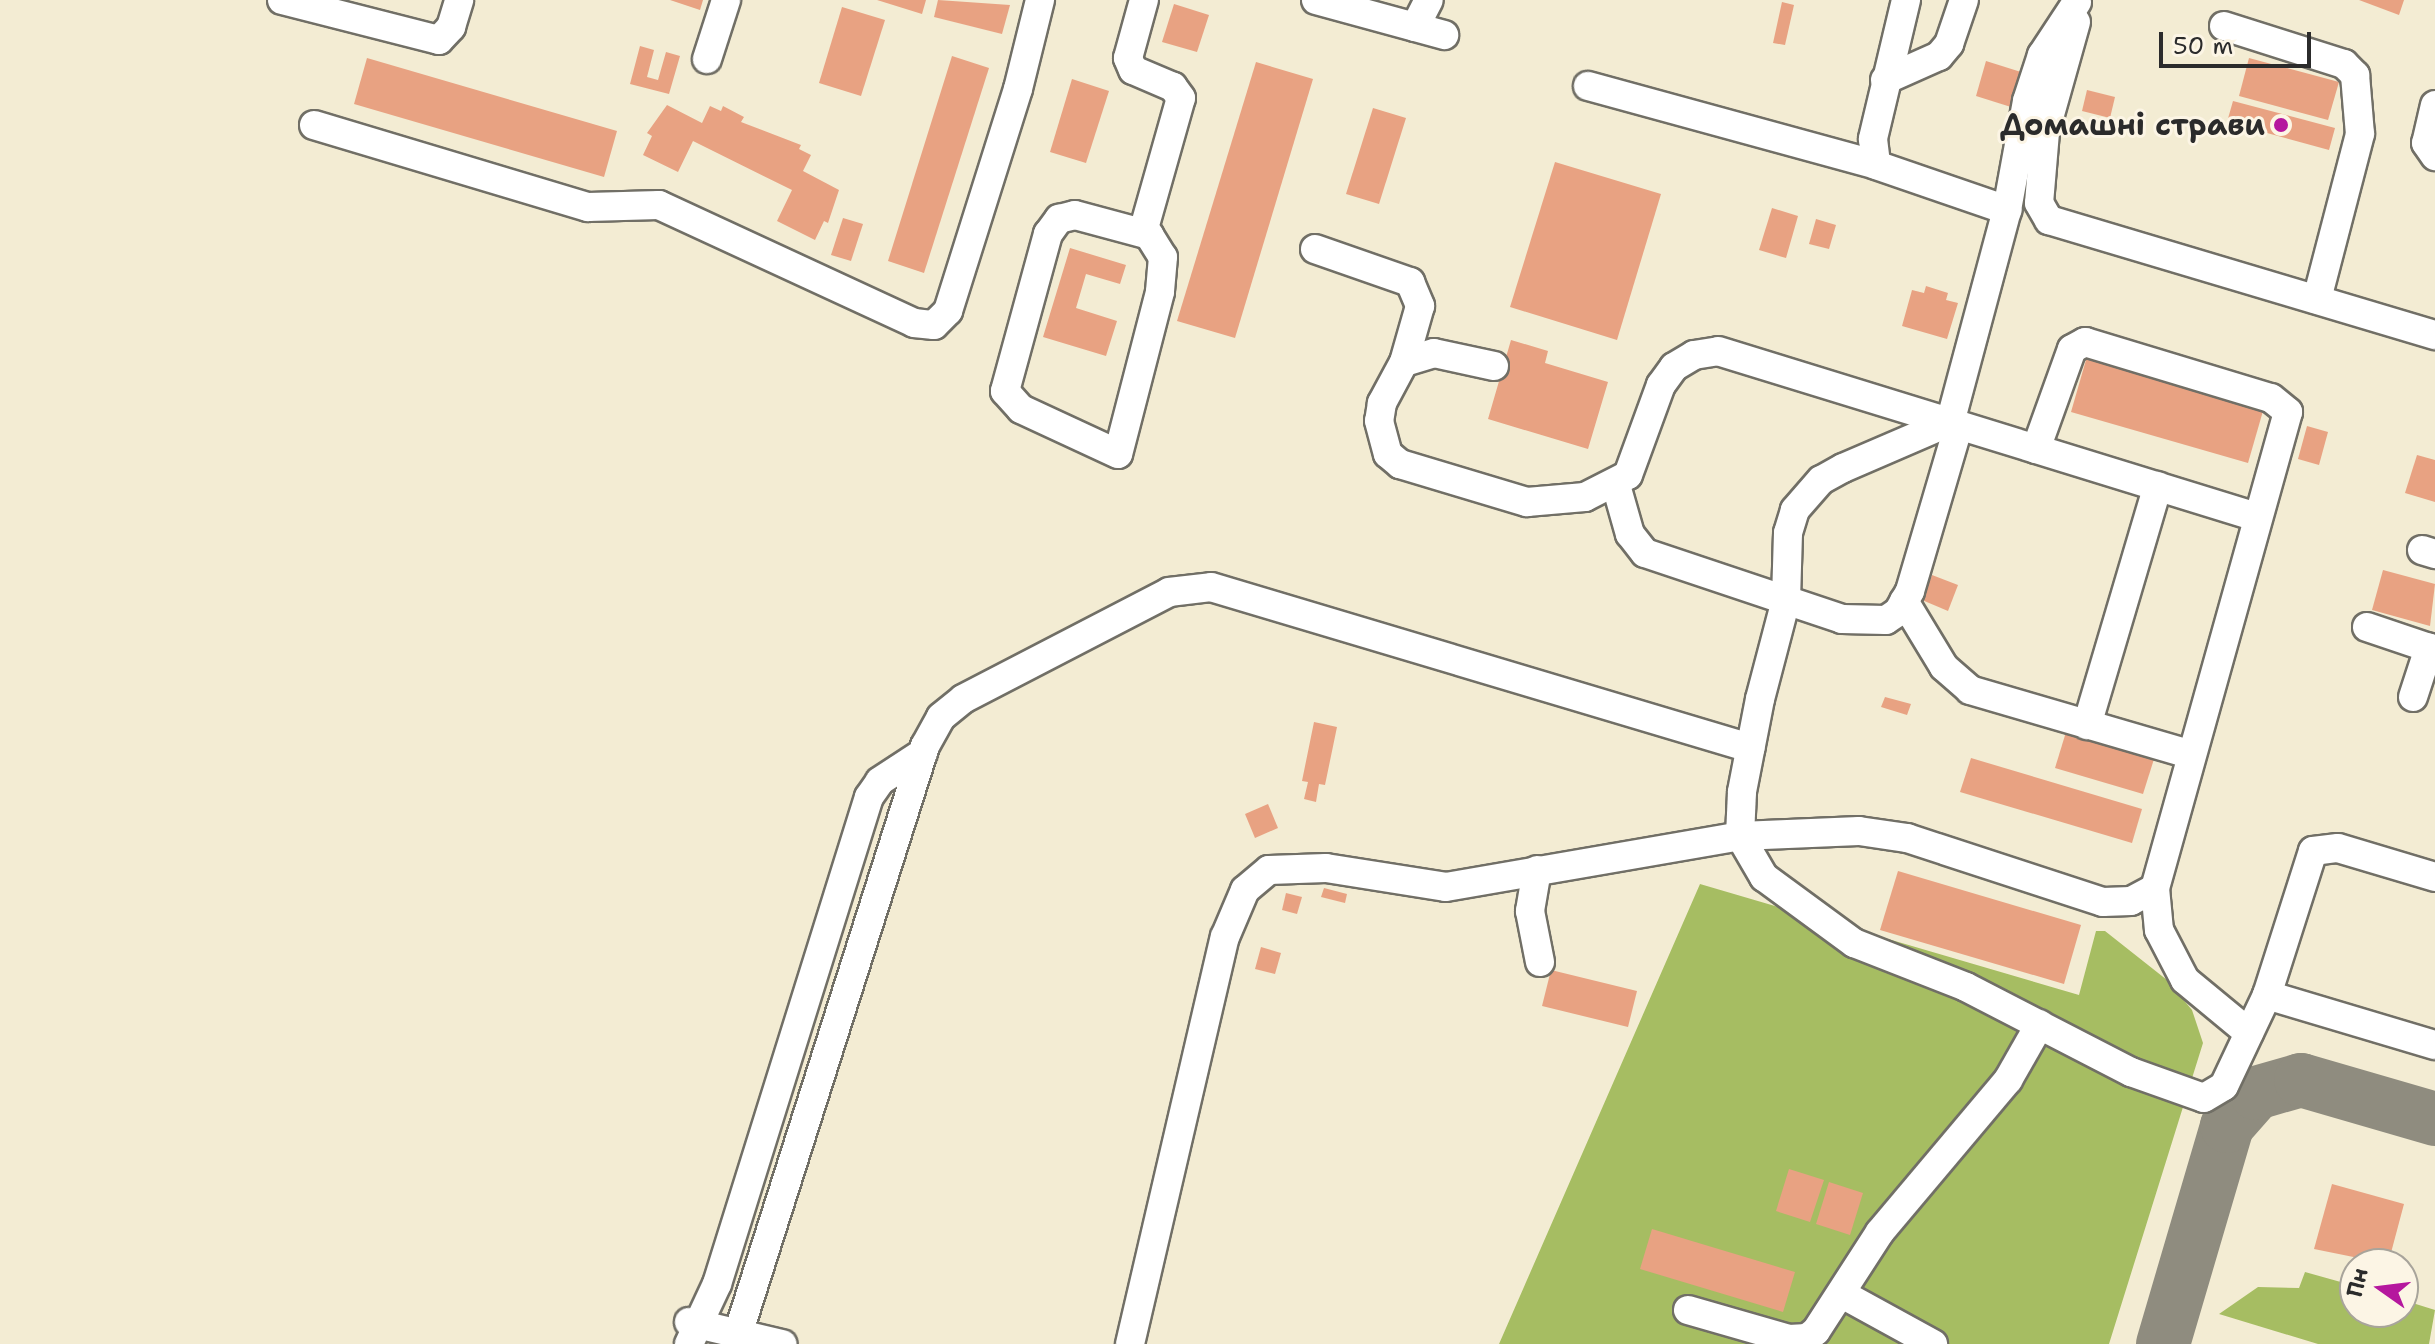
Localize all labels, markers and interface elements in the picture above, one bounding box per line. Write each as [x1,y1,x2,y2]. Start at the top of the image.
scale bar [2163,16,2315,66]
text: 50 m [2173,30,2233,62]
place label: Домашні страви [2000,107,2265,143]
marker: Домашні страви [2272,116,2290,134]
north arrow [2339,1248,2419,1328]
text: Пн [2340,1265,2375,1300]

